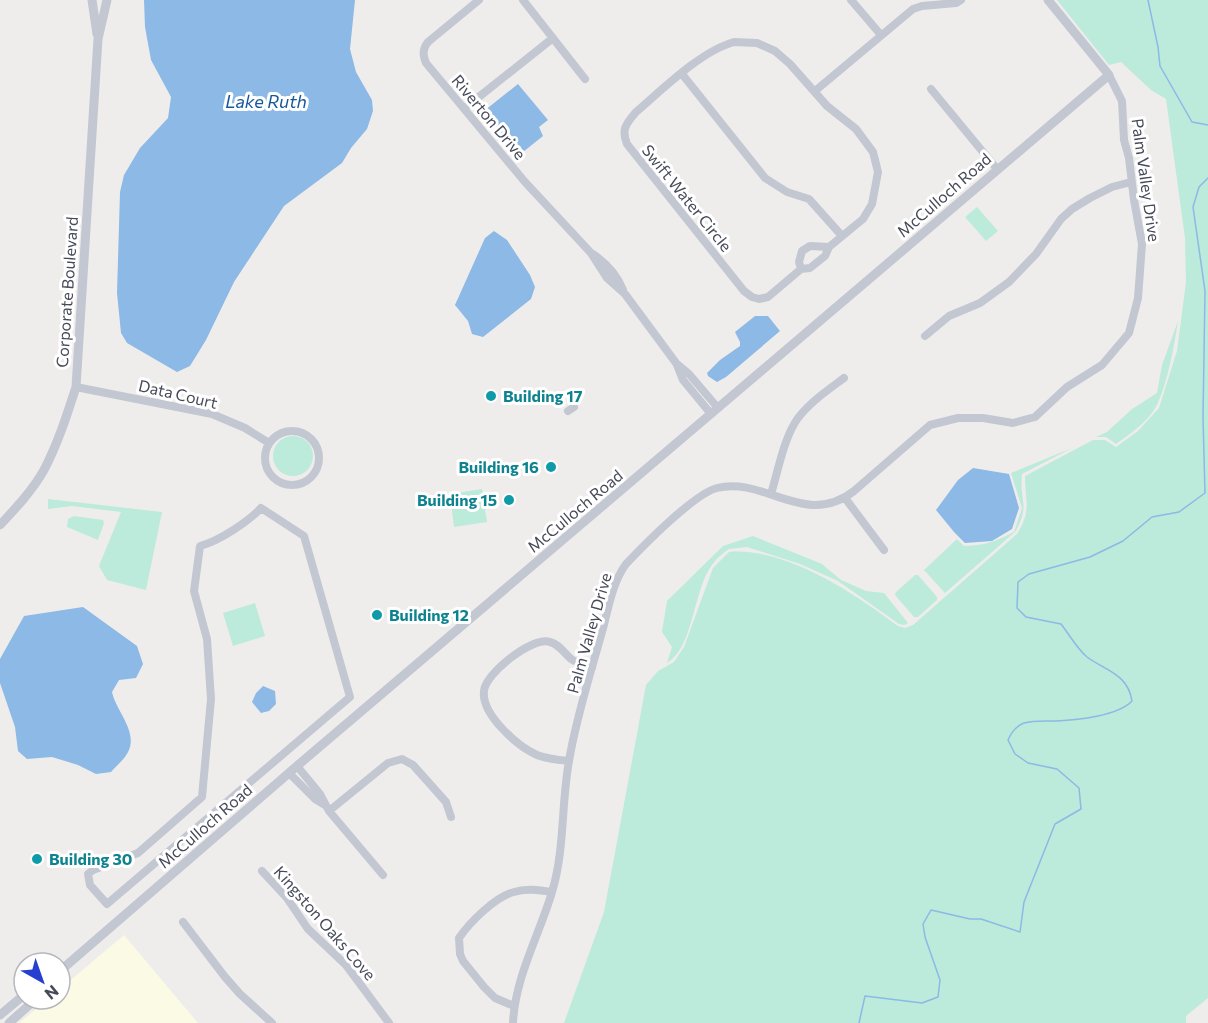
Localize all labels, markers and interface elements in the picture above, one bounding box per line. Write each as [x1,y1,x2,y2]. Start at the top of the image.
street label: Riverton Drive [449,71,530,163]
water label: Lake Ruth [225,90,307,112]
street label: Palm Valley Drive [1128,117,1165,243]
street label: Swift Water Circle [639,141,736,255]
street label: McCulloch Road [893,149,995,241]
street label: Corporate Boulevard [52,216,81,368]
street label: Data Court [137,375,220,412]
place label: Building 17 [503,386,583,405]
marker: Building 17 [484,389,498,403]
place label: Building 16 [458,457,539,476]
marker: Building 16 [544,460,558,474]
street label: McCulloch Road [523,465,626,556]
place label: Building 15 [417,490,497,509]
marker: Building 15 [502,493,516,507]
street label: Palm Valley Drive [562,570,615,695]
place label: Building 12 [389,605,469,624]
marker: Building 12 [370,608,384,622]
street label: McCulloch Road [154,780,256,872]
place label: Building 30 [49,849,132,868]
marker: Building 30 [30,852,44,866]
street label: Kingston Oaks Cove [271,862,380,984]
north arrow [12,951,72,1011]
text: N [41,982,63,1004]

